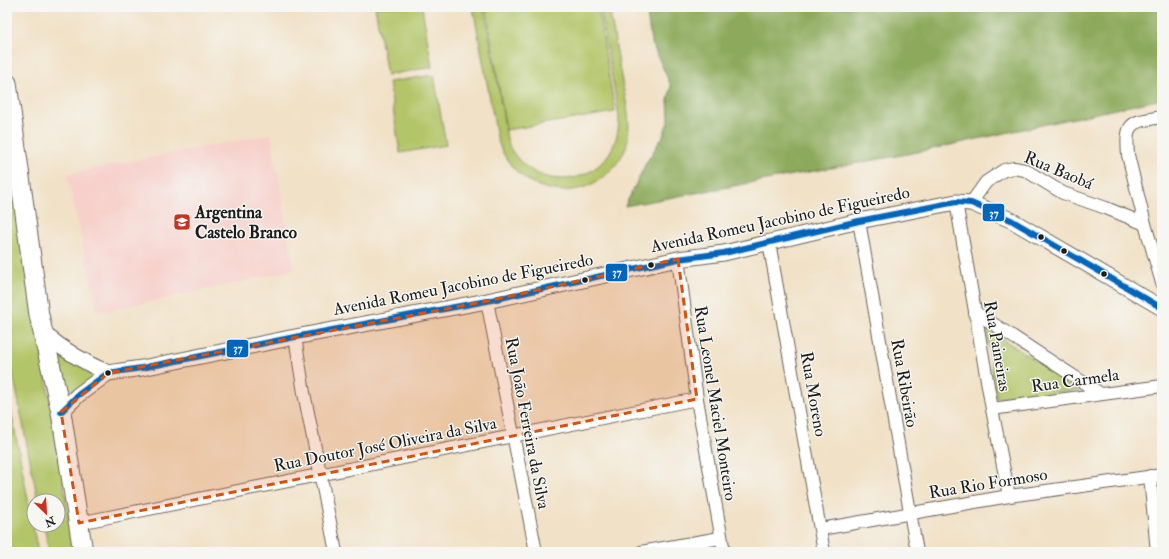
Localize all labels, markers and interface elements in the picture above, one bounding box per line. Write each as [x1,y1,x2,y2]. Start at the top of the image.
street label: Rua Baobá [1021,147,1097,195]
street label: Avenida Romeu Jacobino de Figueiredo [648,182,912,258]
place label: Argentina Castelo Branco [194,202,297,243]
line badge: 37 [982,203,1005,222]
text: 37 [989,207,1000,220]
school or university icon: Argentina Castelo Branco [172,212,192,232]
unlabelled marker [1036,232,1046,242]
unlabelled marker [1059,246,1069,256]
street label: Avenida Romeu Jacobino de Figueiredo [330,249,595,321]
unlabelled marker [646,260,656,270]
line badge: 37 [605,263,628,282]
text: 37 [612,266,623,279]
unlabelled marker [1099,269,1109,279]
unlabelled marker [580,275,590,285]
street label: Rua Paineiras [979,299,1016,393]
street label: Rua Leonel Maciel Monteiro [690,304,741,502]
street label: Rua João Ferreira da Silva [500,335,555,512]
street label: Rua Ribeirão [886,337,923,429]
line badge: 37 [226,339,249,358]
text: 37 [233,342,244,355]
street label: Rua Moreno [796,350,831,438]
street label: Rua Carmela [1030,364,1121,397]
unlabelled marker [103,368,113,378]
street label: Rua Doutor José Oliveira da Silva [272,412,499,477]
street label: Rua Rio Formoso [927,464,1049,503]
north arrow [26,493,66,533]
text: N [42,513,58,530]

